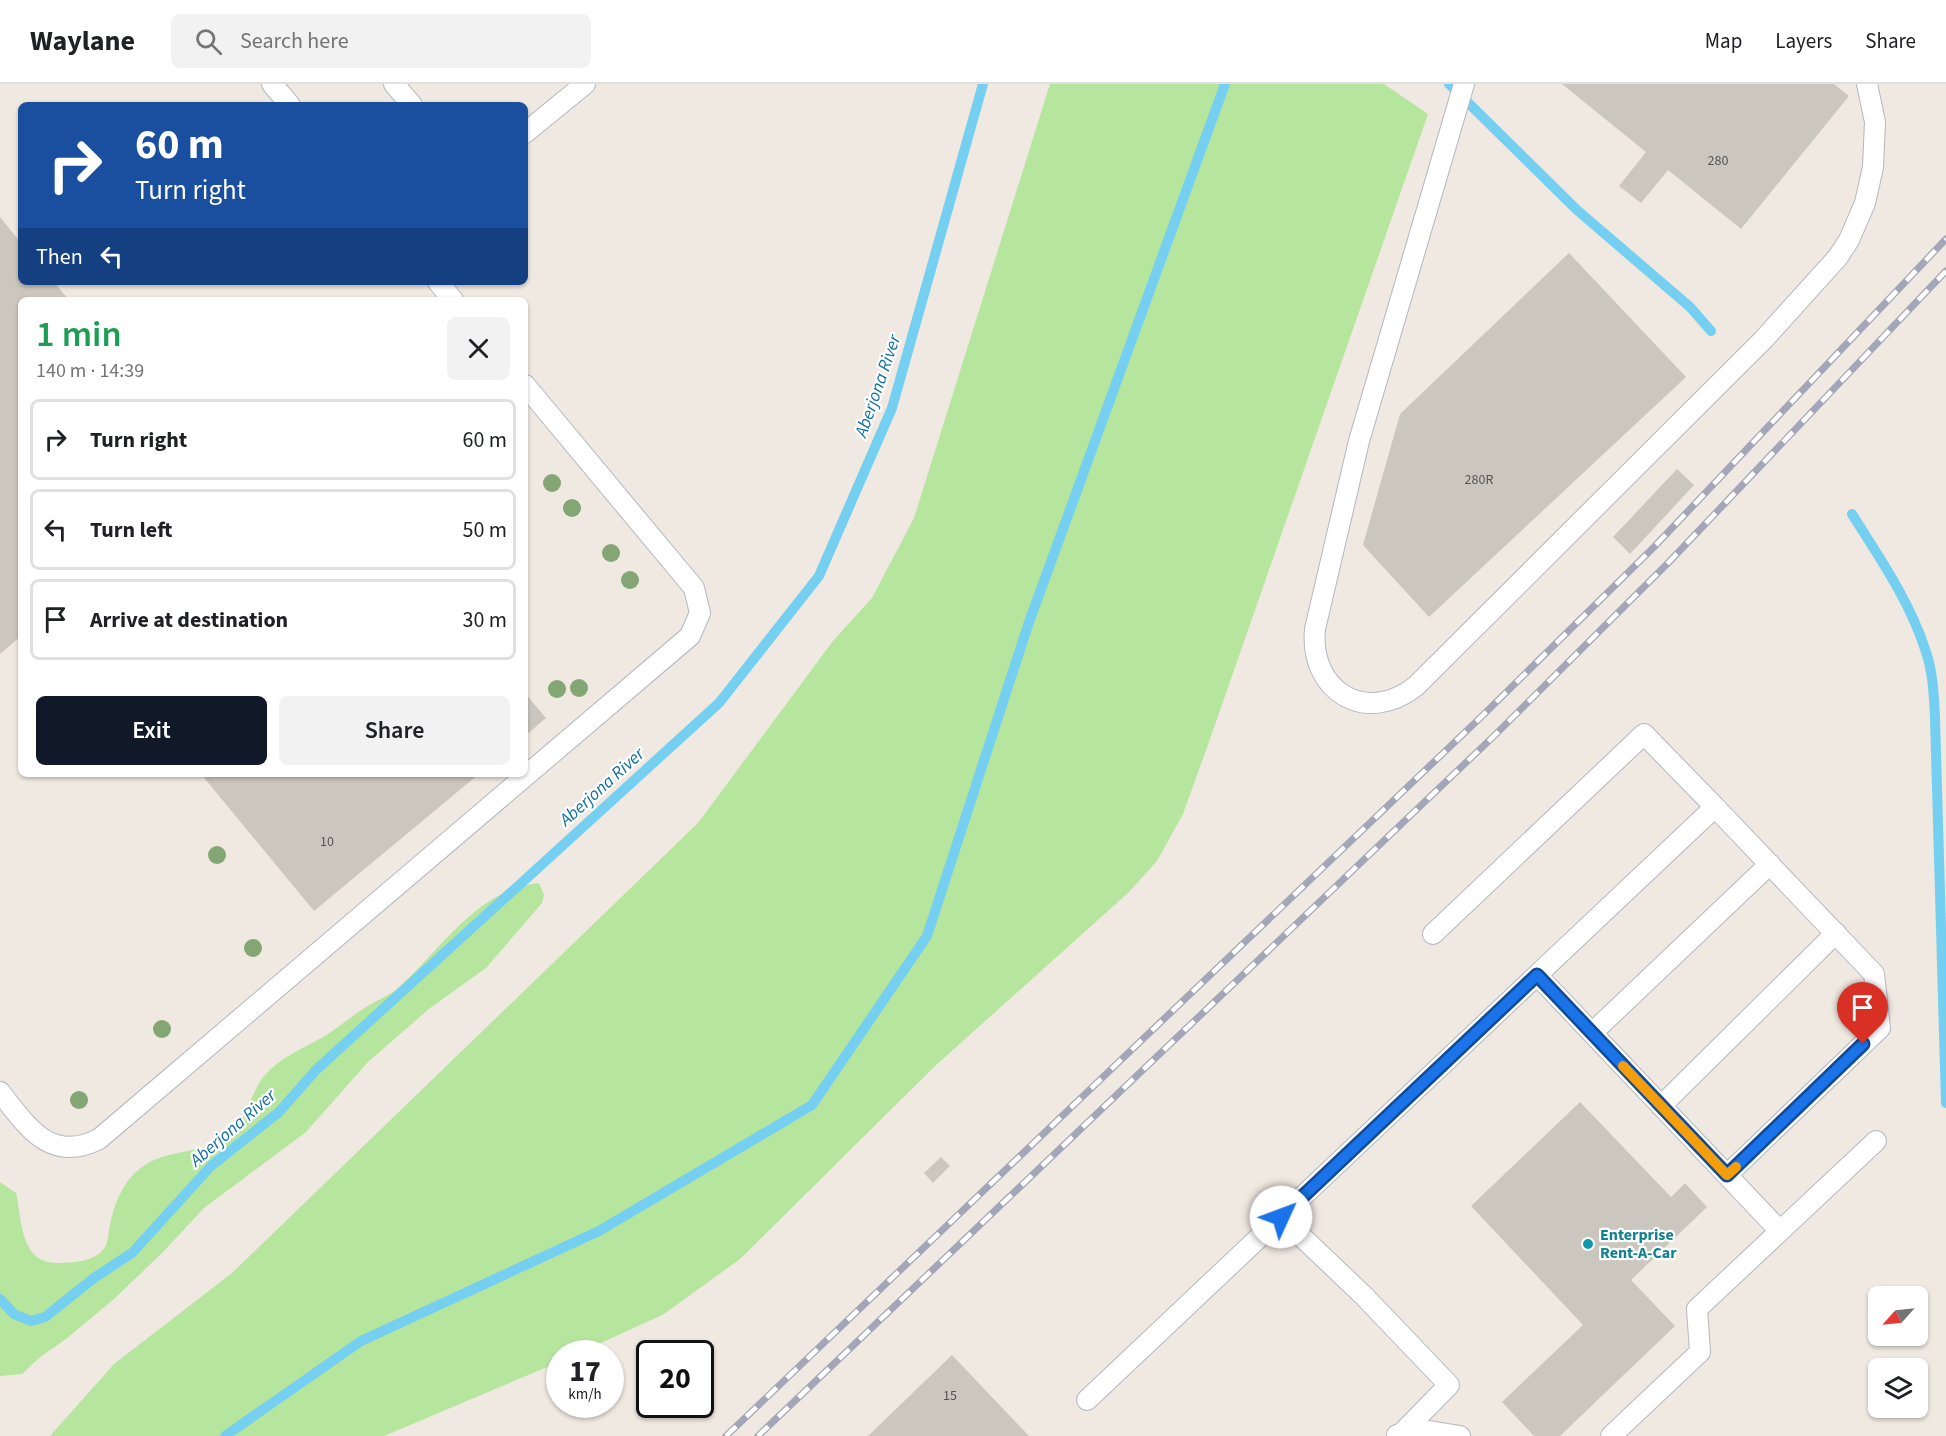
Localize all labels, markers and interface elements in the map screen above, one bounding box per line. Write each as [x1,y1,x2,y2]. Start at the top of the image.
search box [171,14,591,68]
text: Waylane [30,21,135,61]
icon: search [192,25,225,58]
text: Search here [240,25,349,57]
text: Map [1705,26,1742,56]
text: Layers [1775,26,1832,56]
text: Share [1865,26,1916,56]
text: 60 m [135,115,224,175]
icon: right [36,126,114,204]
house number: 280 [1708,151,1728,171]
text: Turn right [135,171,246,210]
icon: left [95,240,128,273]
text: Then [36,241,83,273]
text: 1 min [36,309,122,360]
button: close [447,317,510,380]
water label: Aberjona River [848,331,907,442]
text: 140 m · 14:39 [36,357,144,385]
icon: right [39,423,72,456]
text: Turn right [90,424,187,456]
text: 60 m [462,424,507,456]
house number: 280R [1465,470,1493,490]
icon: left [39,513,72,546]
text: Turn left [90,514,172,546]
text: 50 m [462,514,507,546]
icon: arrive [39,603,72,636]
text: Arrive at destination [90,604,288,636]
text: 30 m [462,604,507,636]
button: Exit [36,696,267,765]
button: Share [279,696,510,765]
water label: Aberjona River [553,741,651,833]
house number: 10 [320,832,334,852]
pin [1837,982,1888,1044]
icon: arrive [1846,991,1879,1024]
water label: Aberjona River [184,1083,282,1173]
position arrow [1249,1185,1313,1249]
place label: Enterprise Rent-A-Car [1600,1224,1677,1264]
marker: Enterprise Rent-A-Car [1581,1237,1595,1251]
north arrow [1868,1286,1928,1346]
map controls [1868,1286,1928,1418]
speed limit sign: 20 [636,1340,714,1418]
text: 17 [569,1350,601,1393]
button: layers [1868,1358,1928,1418]
text: km/h [568,1384,602,1405]
house number: 15 [943,1386,957,1406]

